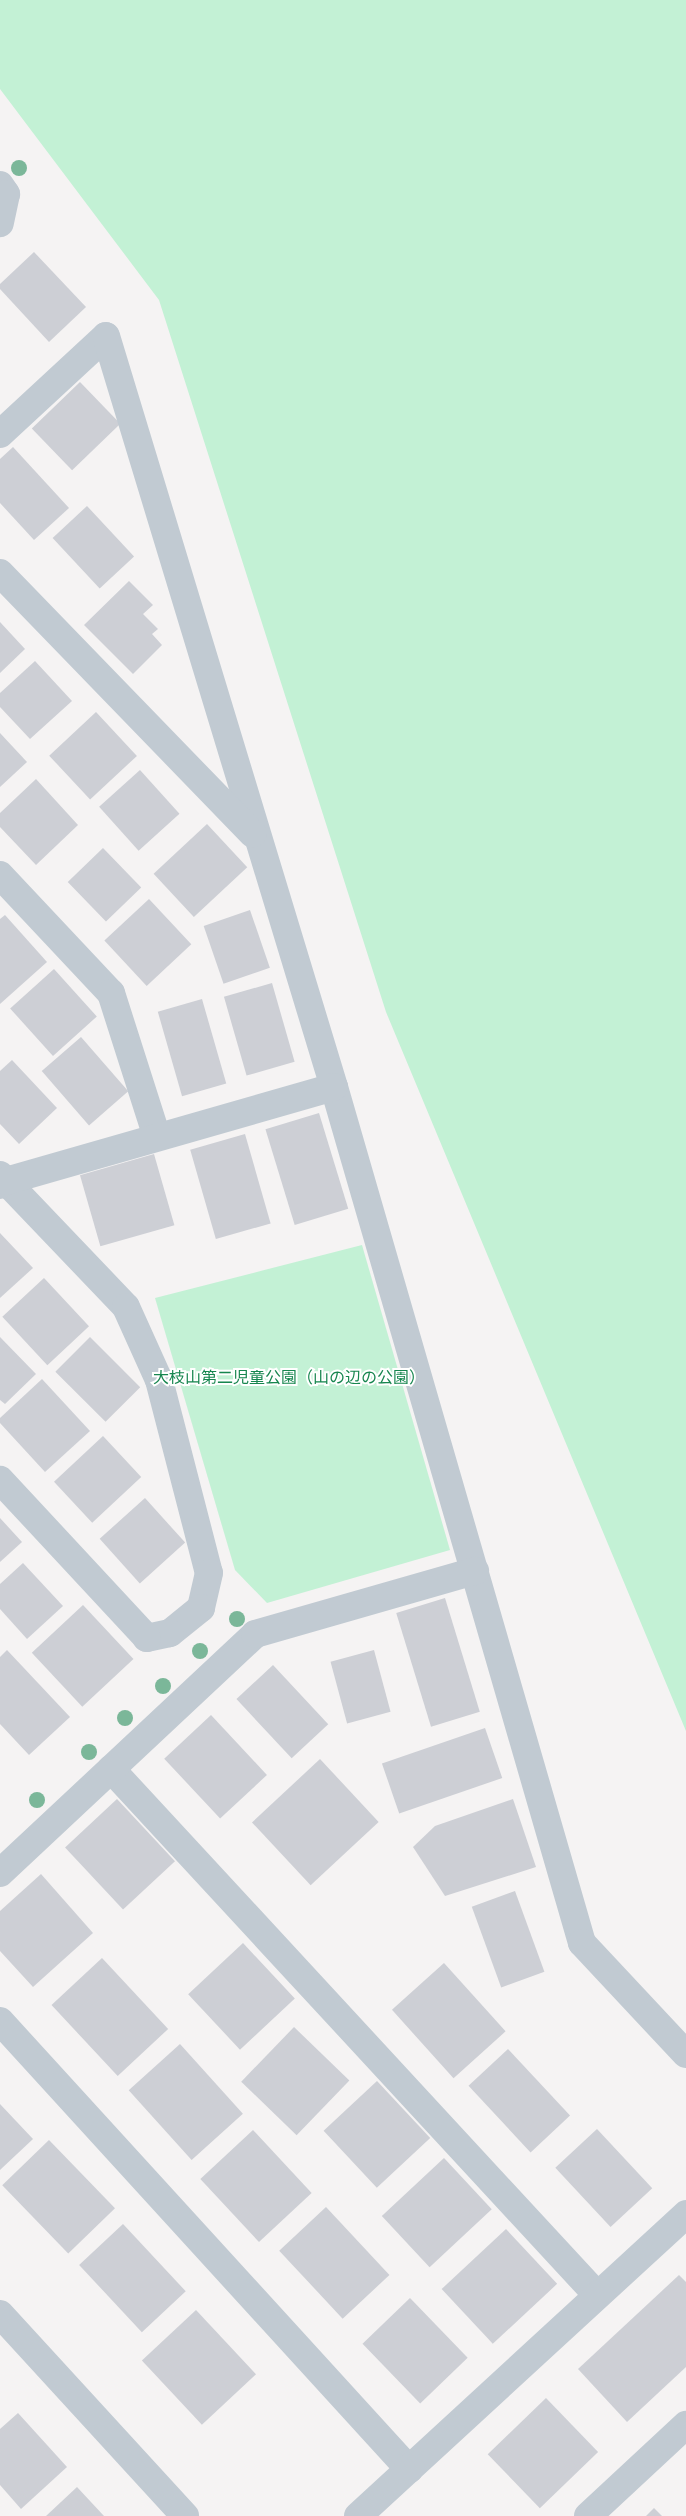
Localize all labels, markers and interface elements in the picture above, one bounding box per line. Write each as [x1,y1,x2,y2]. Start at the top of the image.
park label: 大枝山第二児童公園（山の辺の公園） [153,1367,425,1387]

